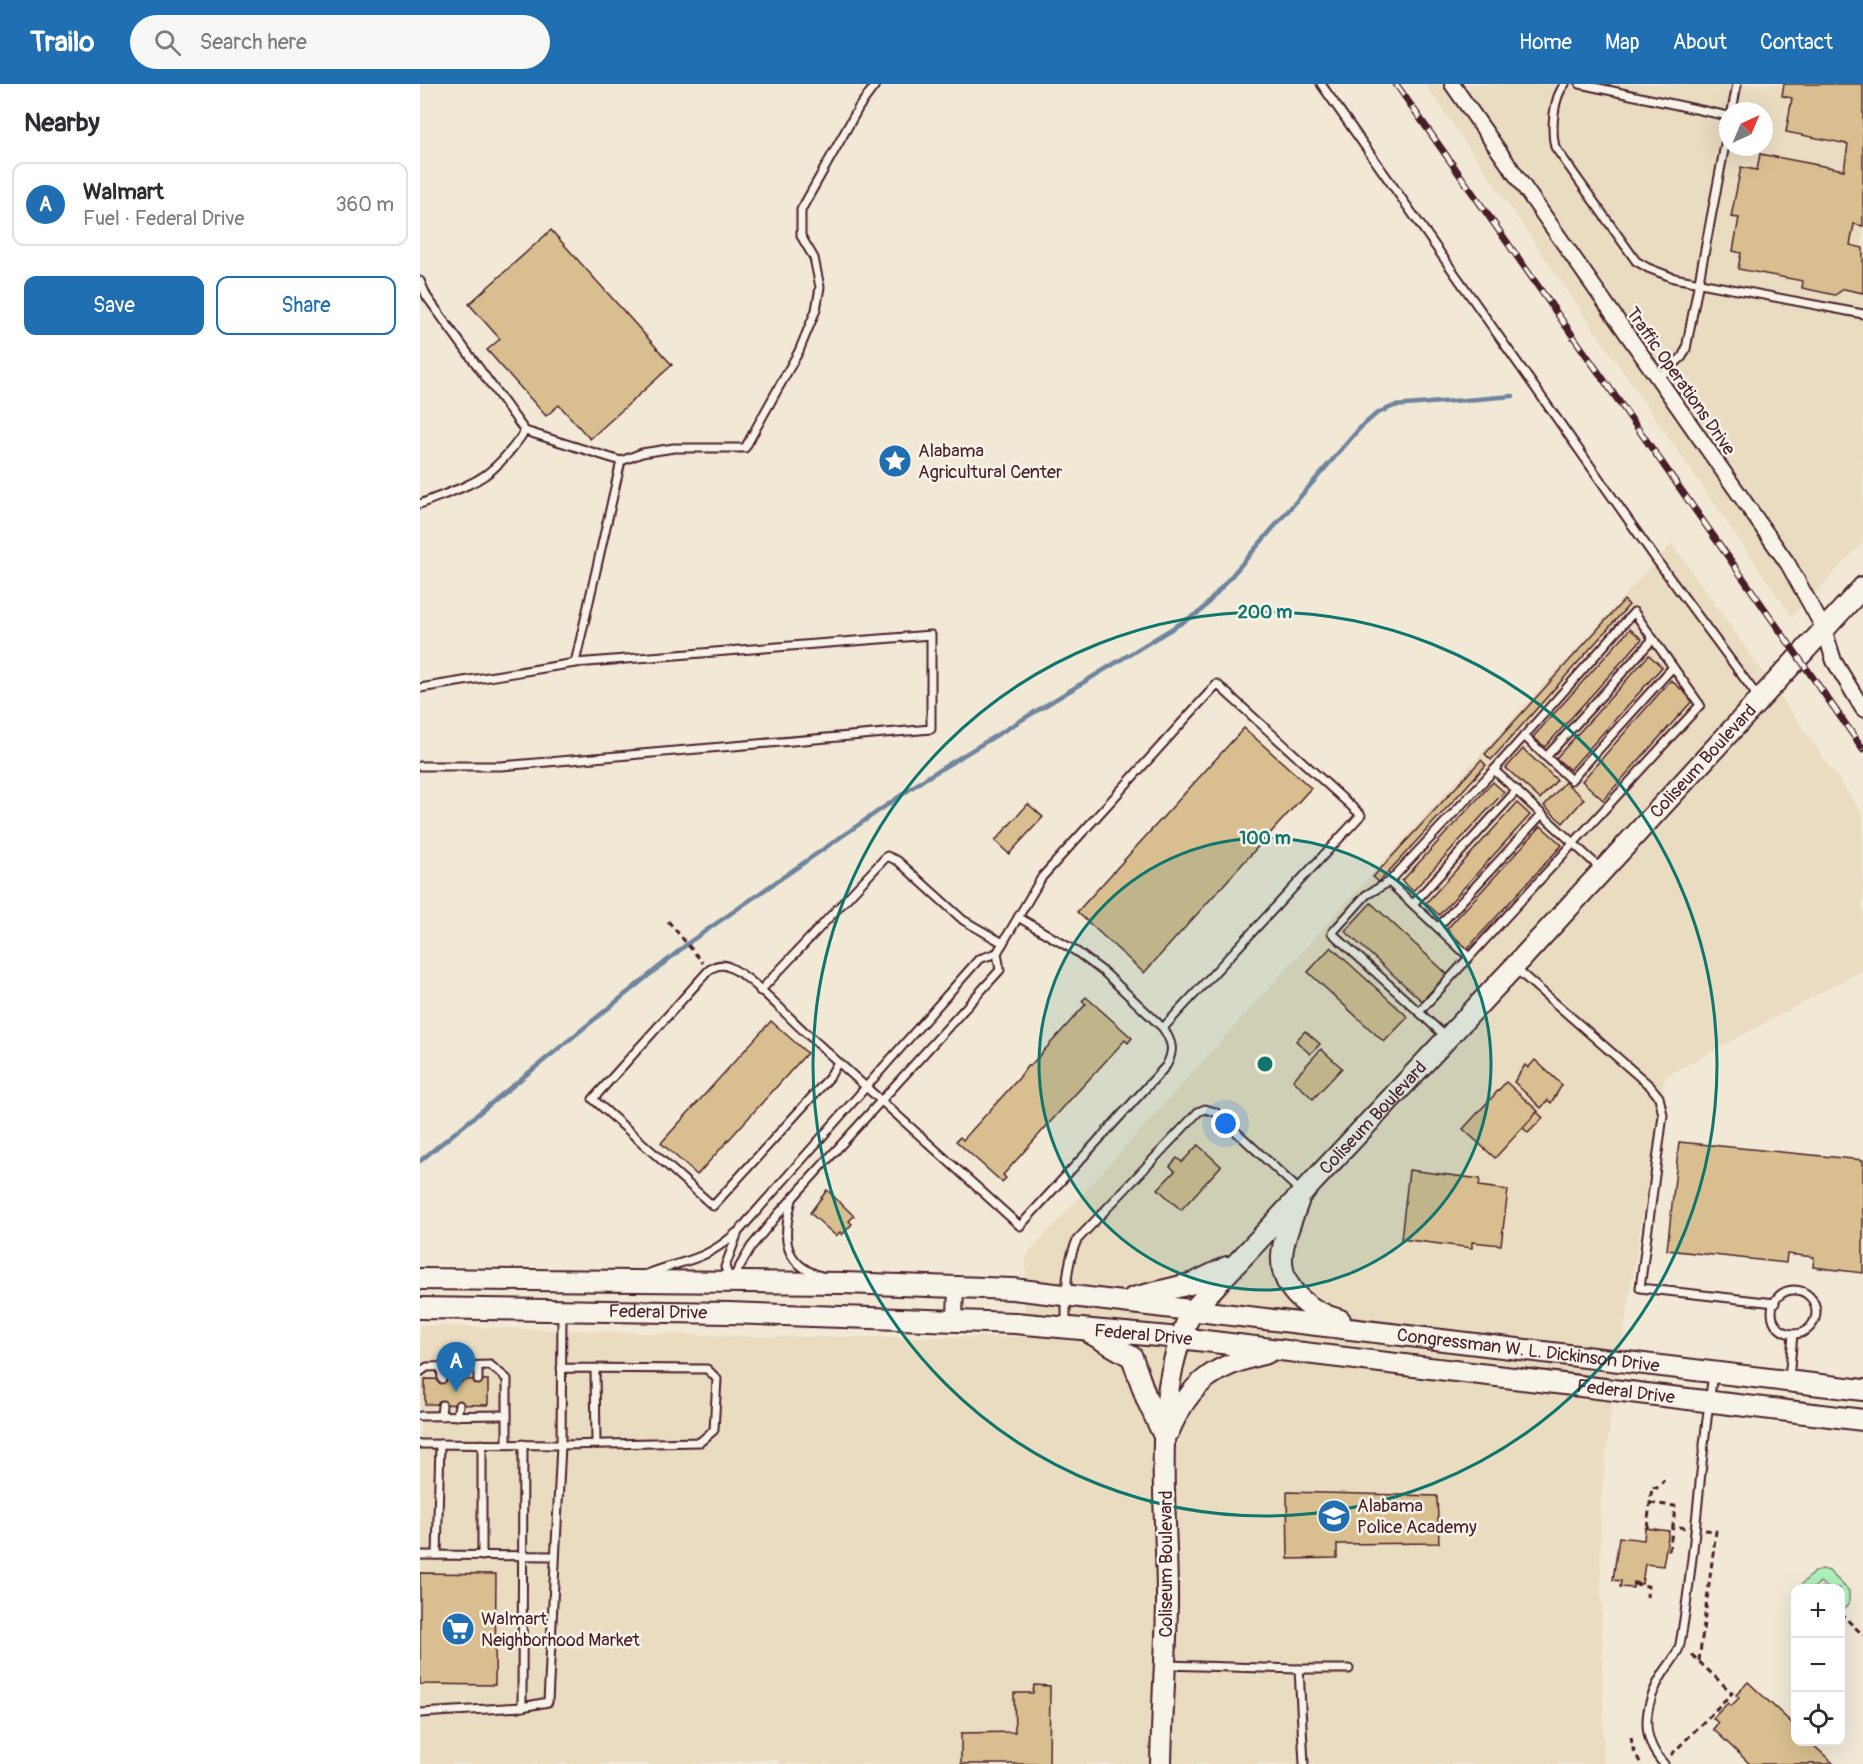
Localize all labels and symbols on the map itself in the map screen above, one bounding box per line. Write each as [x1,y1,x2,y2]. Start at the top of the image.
north arrow [1719,102,1773,156]
street label: Traffic Operations Drive [1621,303,1740,460]
place label: Alabama Agricultural Center [918,440,1063,484]
place icon: Alabama Agricultural Center [877,443,913,479]
text: 200 m [1238,601,1292,624]
street label: Coliseum Boulevard [1645,699,1762,823]
text: 100 m [1239,827,1291,850]
centre of rings [1255,1054,1275,1074]
street label: Coliseum Boulevard [1315,1056,1432,1180]
your location [1211,1109,1240,1138]
street label: Federal Drive [609,1300,708,1325]
street label: Federal Drive [1093,1319,1194,1351]
street label: Congressman W. L. Dickinson Drive [1396,1324,1661,1378]
pin: A [436,1342,476,1392]
street label: Federal Drive [1576,1375,1676,1409]
street label: Coliseum Boulevard [1155,1490,1178,1638]
place label: Alabama Police Academy [1357,1495,1477,1539]
school or university icon: Alabama Police Academy [1316,1498,1352,1534]
place label: Walmart Neighborhood Market [481,1608,641,1652]
supermarket icon: Walmart Neighborhood Market [440,1611,476,1647]

